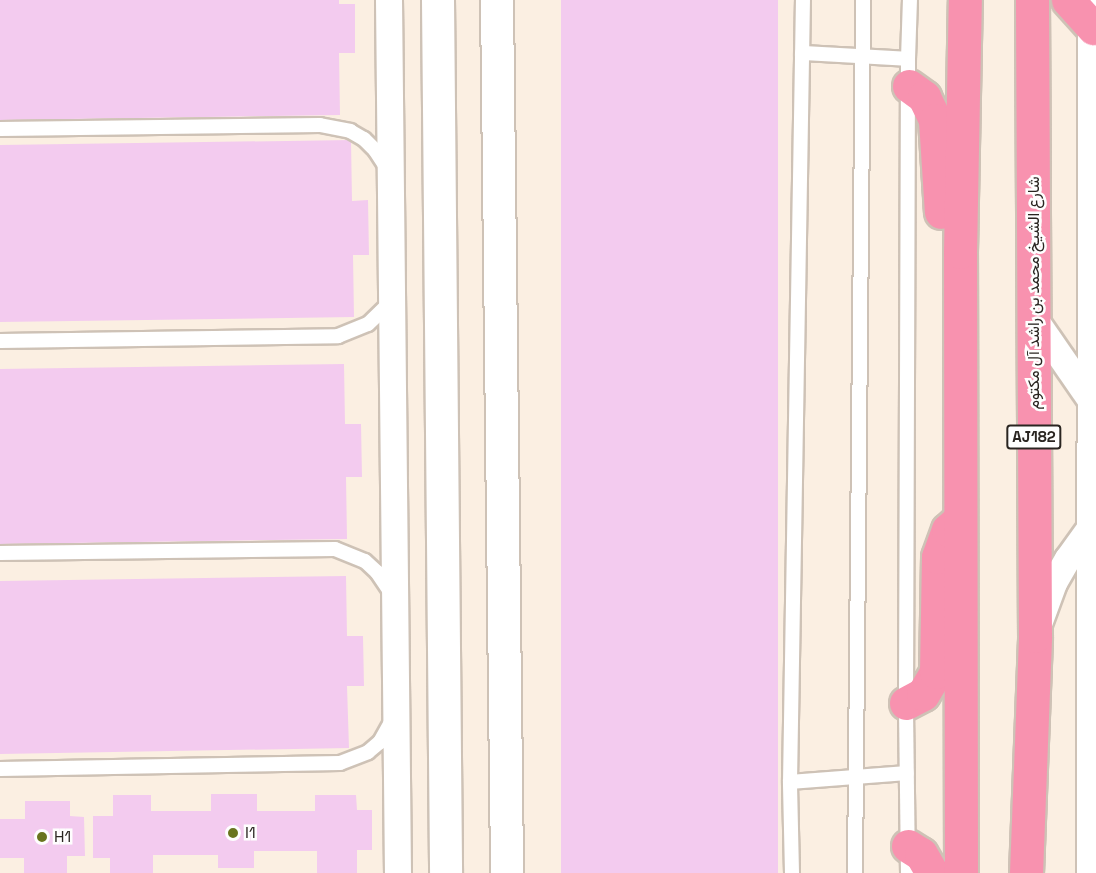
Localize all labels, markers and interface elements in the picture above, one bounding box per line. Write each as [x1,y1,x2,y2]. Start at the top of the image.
street label: شارع الشيخ محمد بن راشد آل مكتوم [1024,176,1044,410]
road number: AJ182 [1006,425,1062,449]
place label: I1 [245,823,256,843]
marker: I1 [226,826,240,840]
place label: H1 [54,827,71,847]
marker: H1 [35,830,49,844]

